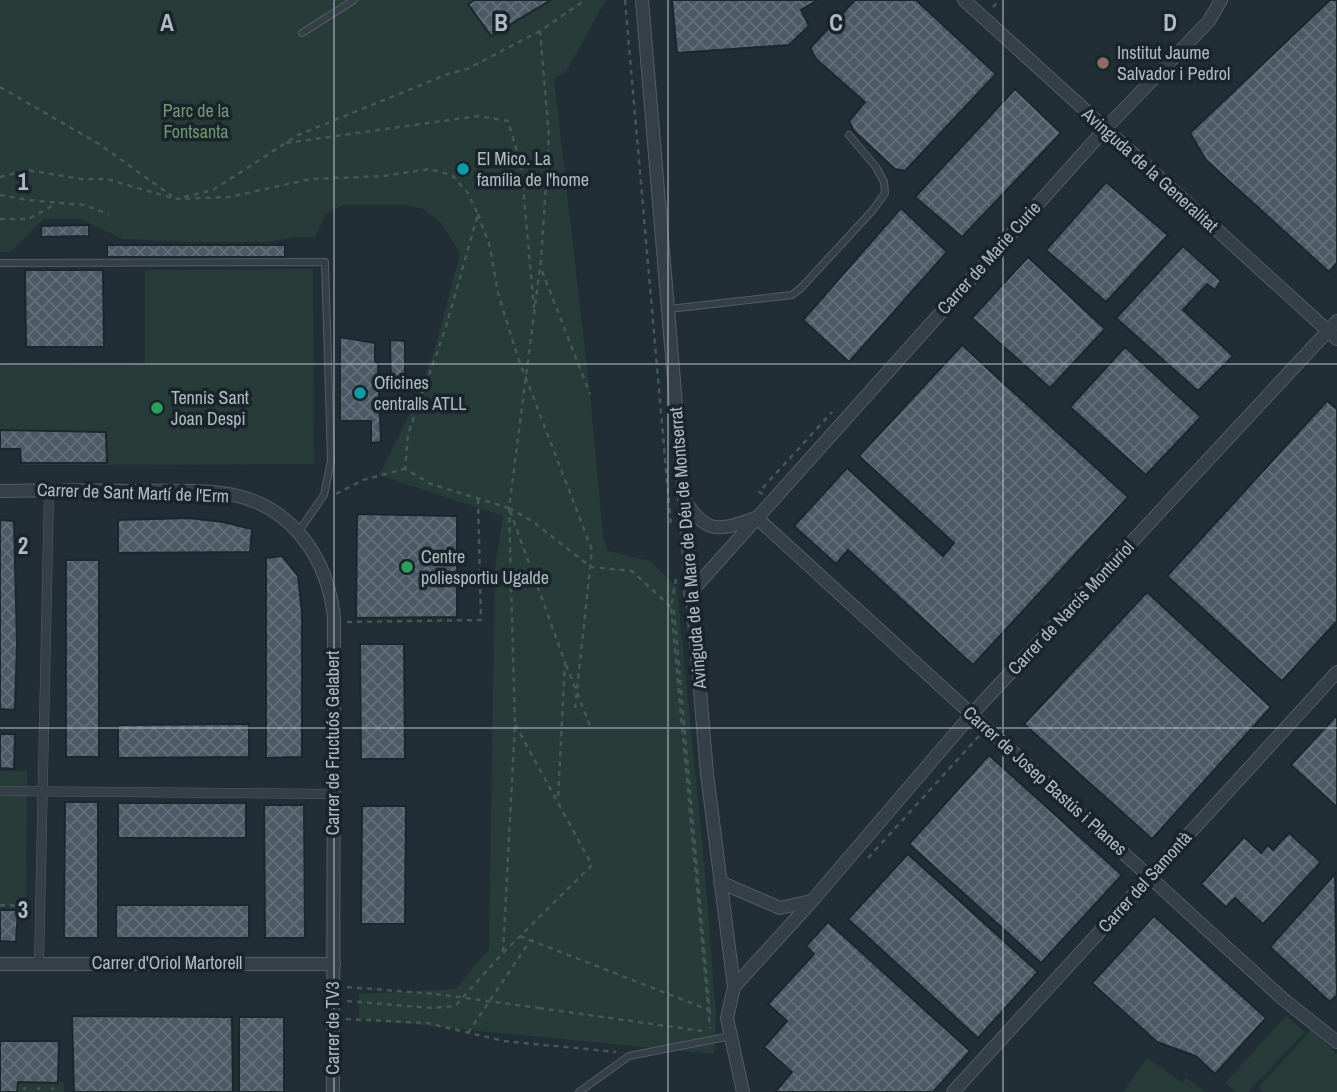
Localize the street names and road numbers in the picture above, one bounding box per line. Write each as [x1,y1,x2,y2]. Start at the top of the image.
street label: Avinguda de la Generalitat [1076,101,1224,238]
street label: Carrer de Marie Curie [931,196,1046,320]
street label: Avinguda de la Mare de Déu de Montserrat [663,406,712,691]
street label: Carrer de Sant Martí de l'Erm [36,477,230,508]
street label: Carrer de Narcís Monturiol [1002,535,1139,680]
street label: Carrer de Fructuós Gelabert [320,651,345,835]
street label: Carrer de Josep Bastús i Planes [958,700,1133,861]
street label: Carrer del Samontà [1092,825,1197,938]
street label: Carrer d'Oriol Martorell [92,950,242,975]
street label: Carrer de TV3 [320,981,345,1075]

